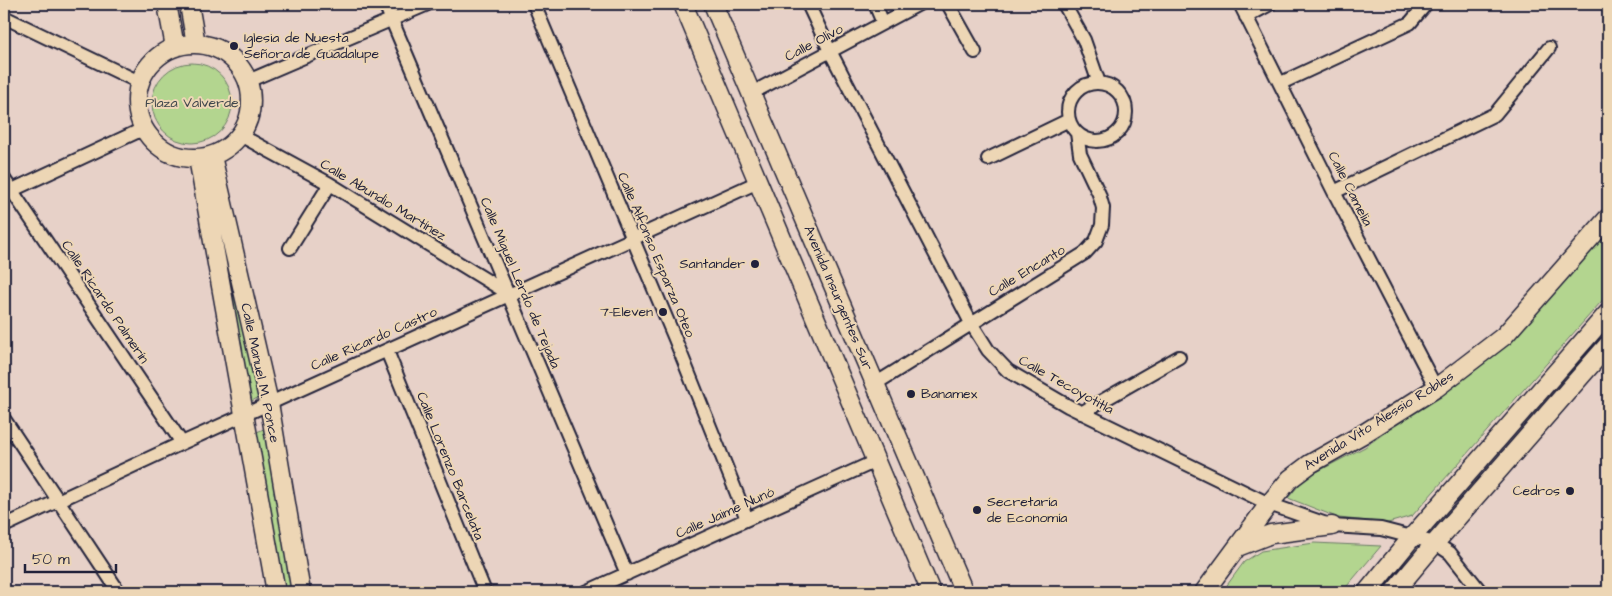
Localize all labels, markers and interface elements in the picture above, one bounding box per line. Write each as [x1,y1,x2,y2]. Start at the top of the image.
street label: Calle Olivo [781,19,847,67]
place label: Iglesia de Nuesta Señora de Guadalupe [244,28,380,64]
marker: Iglesia de Nuesta Señora de Guadalupe [228,40,240,52]
park label: Plaza Valverde [145,93,239,113]
street label: Calle Camelia [1323,148,1377,230]
street label: Calle Abundio Martínez [316,154,450,246]
street label: Calle Alfonso Esparza Oteo [612,169,700,341]
street label: Calle Miguel Lerdo de Tejada [475,194,565,372]
street label: Avenida Insurgentes Sur [798,223,878,374]
street label: Calle Ricardo Palmerín [56,236,154,368]
street label: Calle Encanto [985,240,1069,302]
place label: Santander [680,254,745,274]
marker: Santander [749,258,761,270]
street label: Calle Manuel M. Ponce [235,301,285,445]
street label: Calle Ricardo Castro [308,302,440,376]
place label: 7-Eleven [600,302,653,322]
marker: 7-Eleven [657,306,669,318]
street label: Calle Tecoyotitla [1015,351,1117,419]
street label: Avenida Vito Alessio Robles [1300,366,1458,476]
place label: Banamex [921,384,978,404]
marker: Banamex [905,388,917,400]
street label: Calle Lorenzo Barcelata [411,389,489,543]
place label: Cedros [1513,481,1560,501]
street label: Calle Jaime Nunó [672,482,778,544]
marker: Cedros [1564,485,1576,497]
place label: Secretaría de Economía [987,492,1067,528]
marker: Secretaría de Economía [971,504,983,516]
scale bar [25,541,116,573]
text: 50 m [32,549,70,570]

